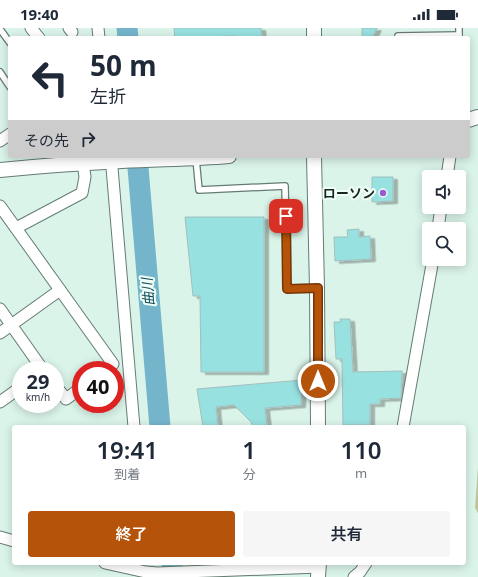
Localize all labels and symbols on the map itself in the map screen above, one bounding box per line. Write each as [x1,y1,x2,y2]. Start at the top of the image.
place label: ローソン [323,184,375,202]
marker: ローソン [378,188,388,198]
pin [269,199,303,233]
water label: 曲川 [137,275,158,307]
position arrow [297,360,339,402]
speed limit sign: 40 [72,361,124,413]

